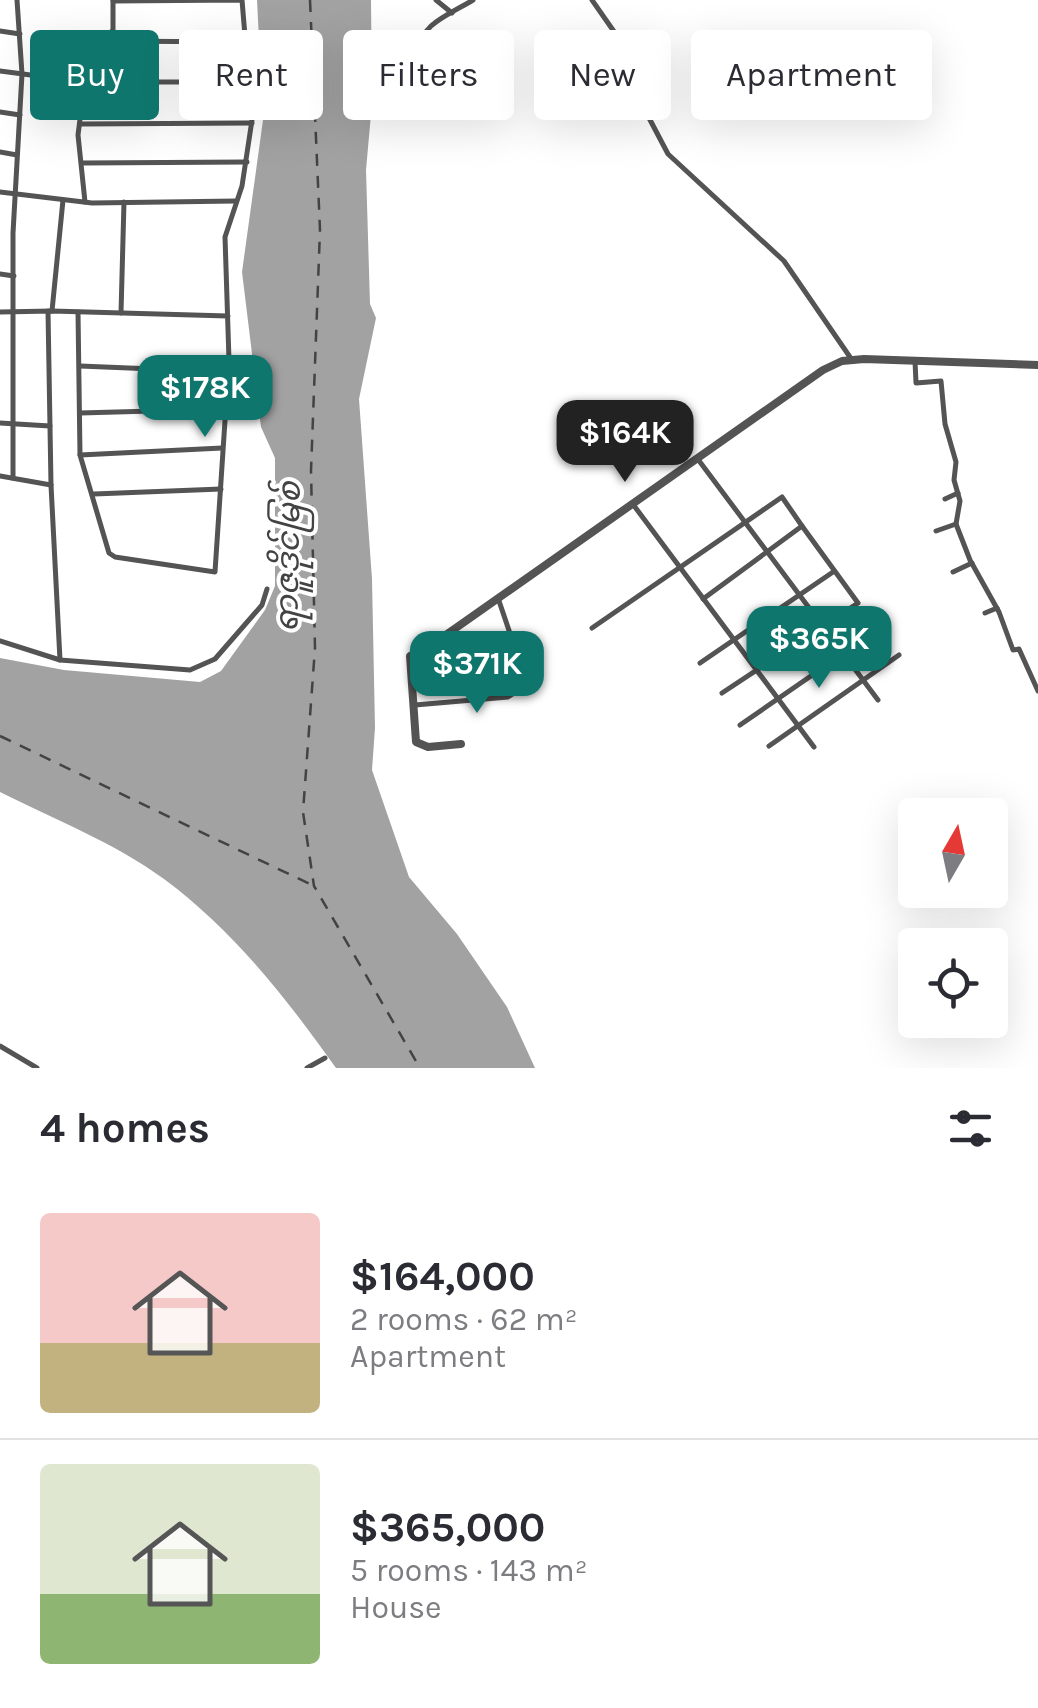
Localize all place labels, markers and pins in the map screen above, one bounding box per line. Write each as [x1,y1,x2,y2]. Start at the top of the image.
pin: $178K [135,355,275,440]
pin: $164K [555,400,695,485]
pin: $365K [749,606,889,691]
pin: $371K [407,631,547,716]

